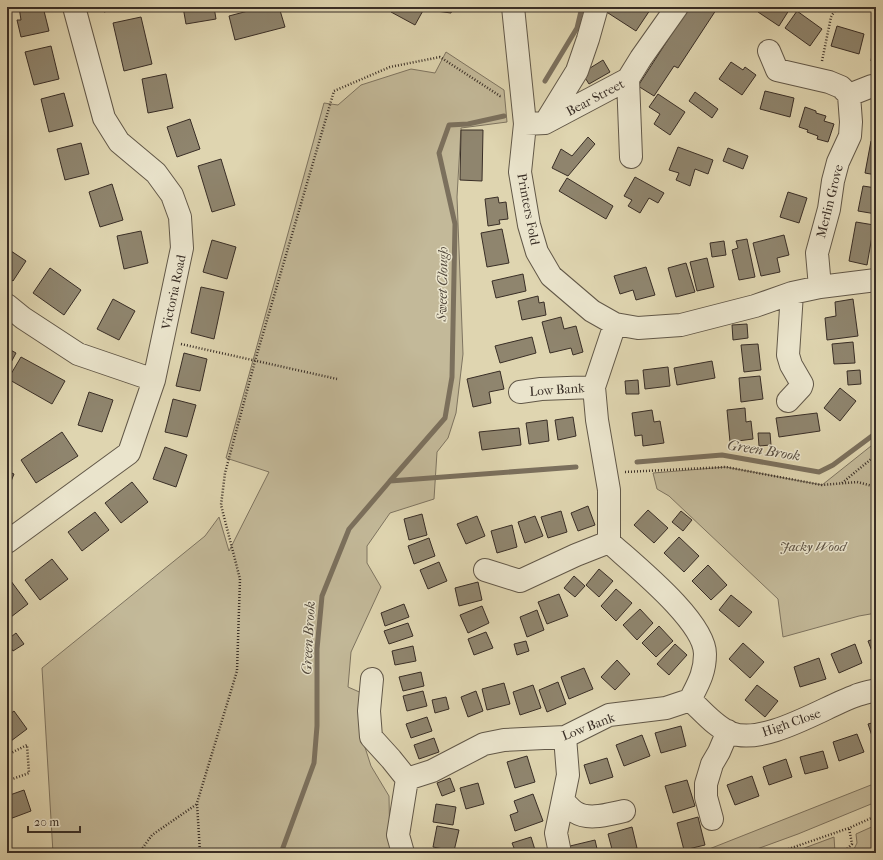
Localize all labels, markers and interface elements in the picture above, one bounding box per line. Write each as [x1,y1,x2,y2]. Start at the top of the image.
street label: Bear Street [564,76,627,119]
street label: Merlin Grove [813,162,846,239]
street label: Printers Fold [514,172,543,247]
water label: Sweet Clough [433,247,452,322]
street label: Victoria Road [158,252,189,332]
street label: Low Bank [529,380,585,399]
water label: Green Brook [726,436,802,465]
park label: Jacky Wood [780,539,849,554]
water label: Green Brook [298,601,319,675]
street label: High Close [760,705,823,740]
street label: Low Bank [560,709,617,743]
scale bar [28,808,80,834]
text: 20 m [34,815,59,829]

